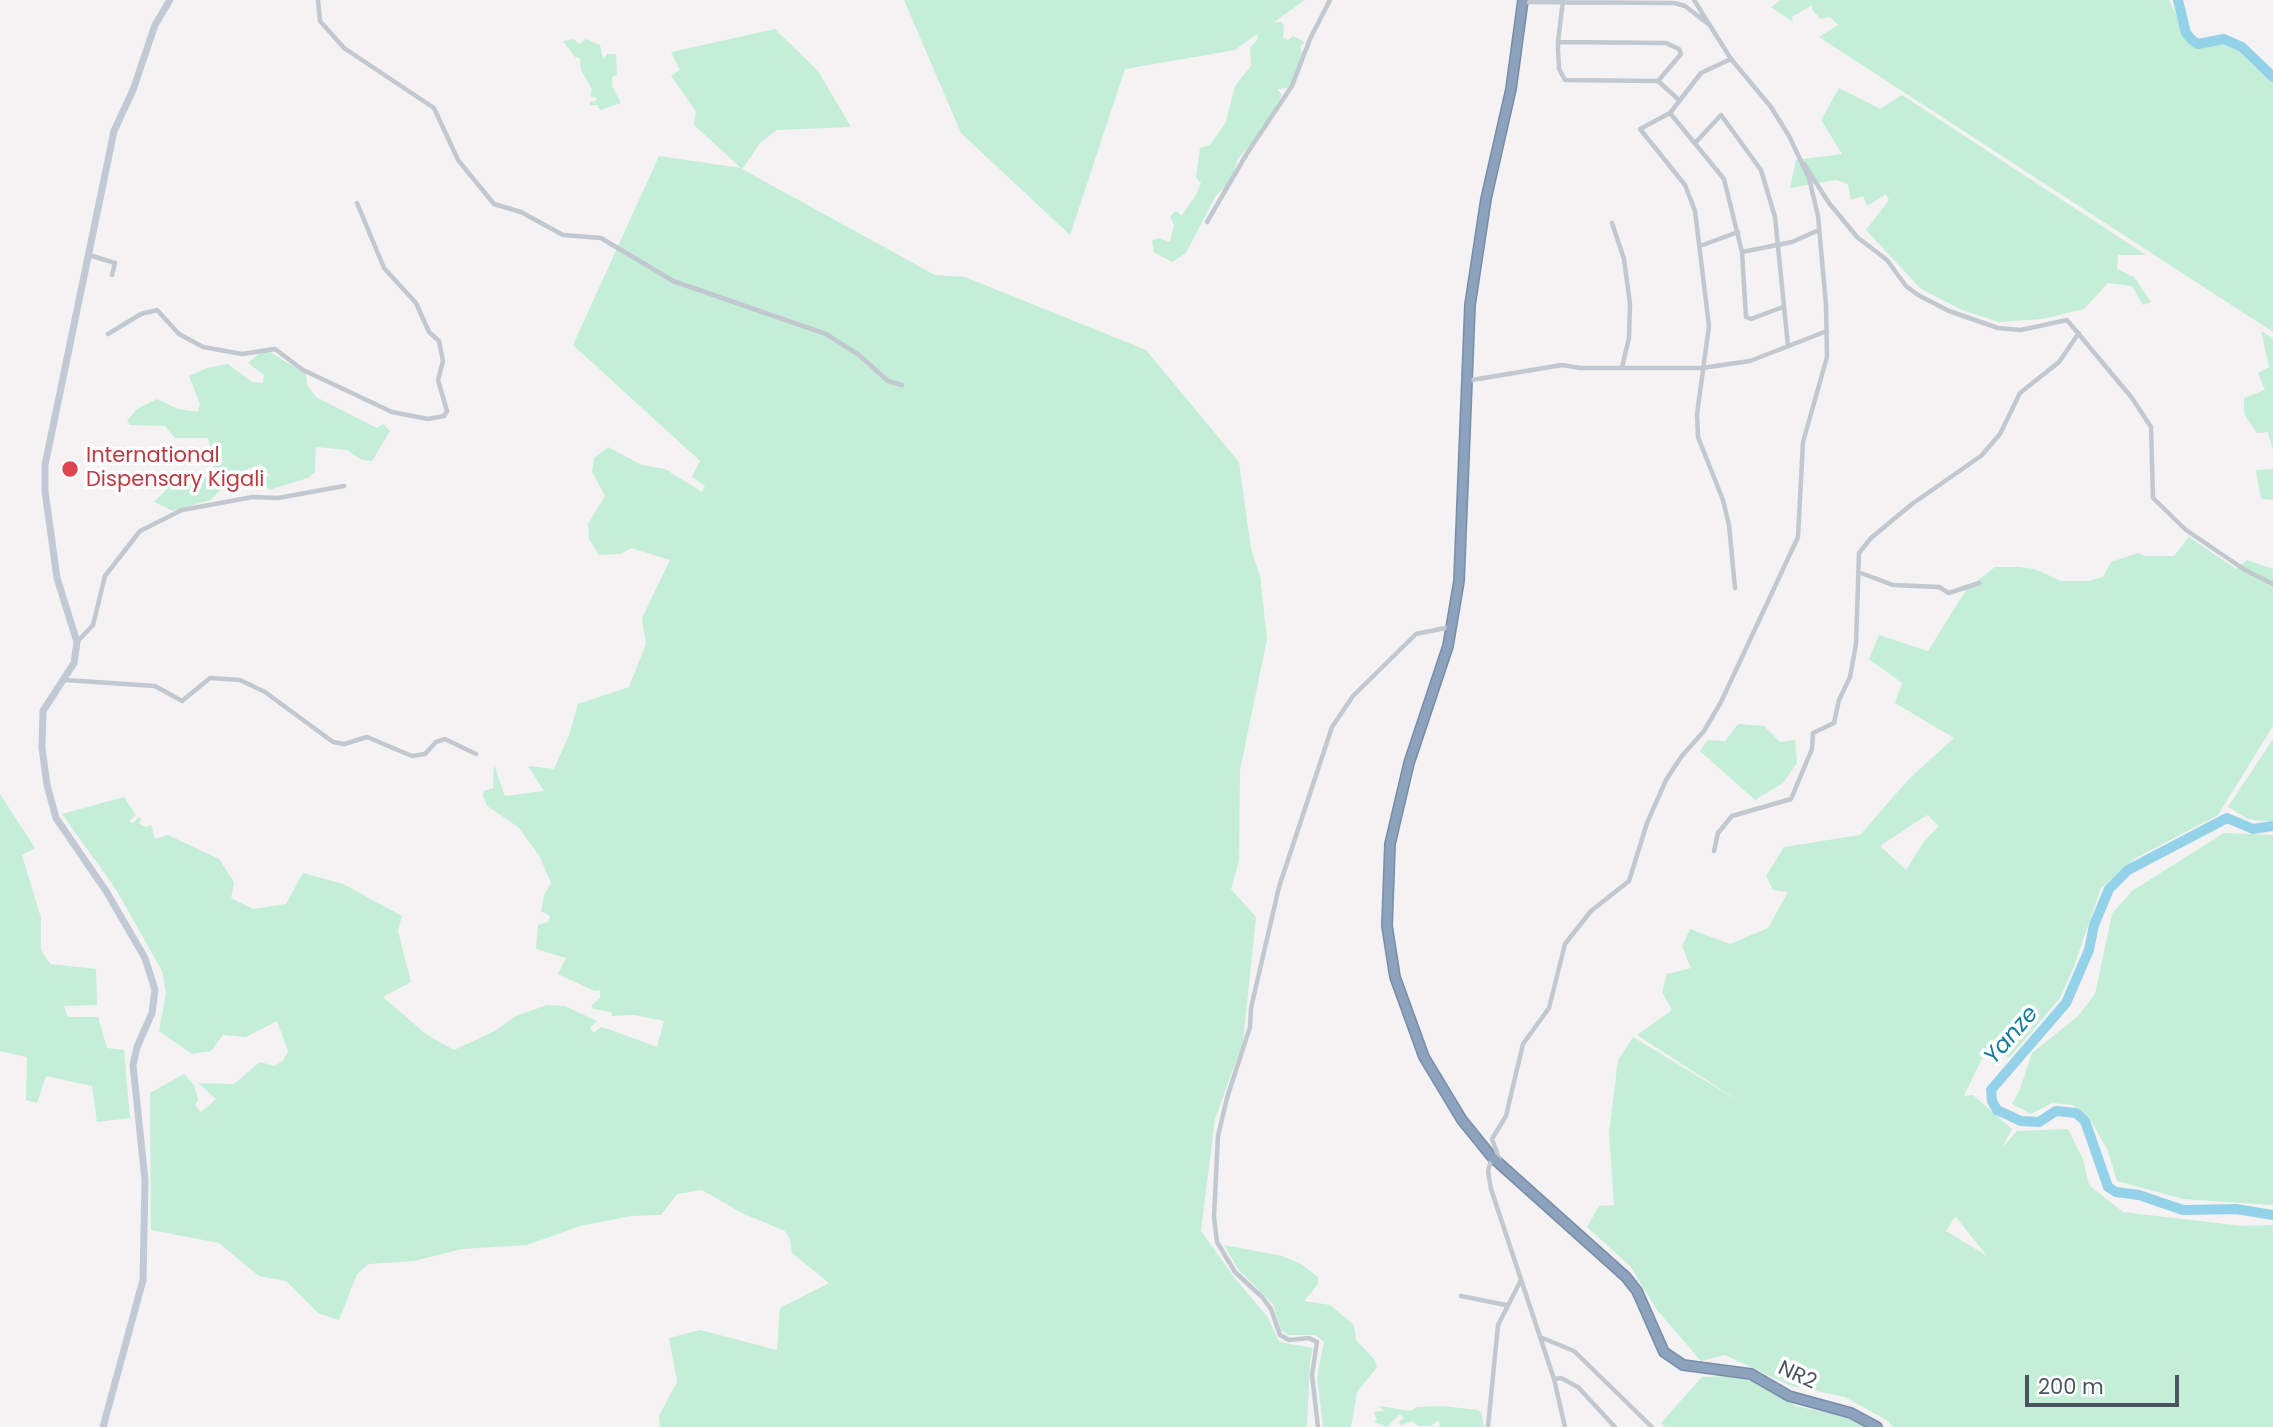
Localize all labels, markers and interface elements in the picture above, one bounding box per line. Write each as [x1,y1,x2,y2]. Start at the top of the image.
place label: International Dispensary Kigali [86,444,265,494]
marker: International Dispensary Kigali [60,459,80,479]
water label: Yanze [1979,1001,2045,1071]
street label: NR2 [1774,1356,1820,1396]
scale bar [2028,1360,2182,1404]
text: 200 m [2038,1372,2104,1401]

